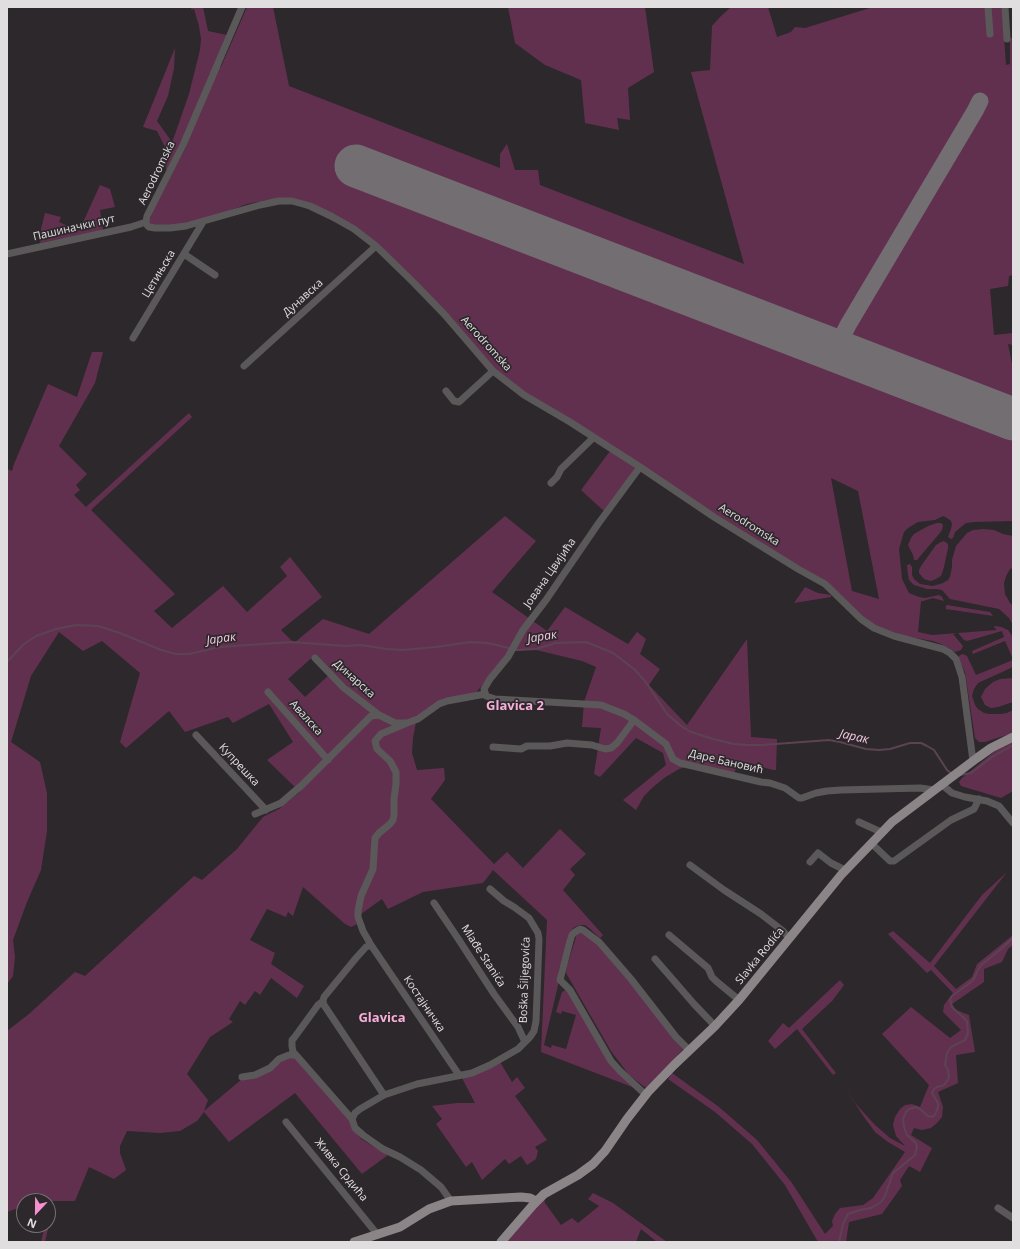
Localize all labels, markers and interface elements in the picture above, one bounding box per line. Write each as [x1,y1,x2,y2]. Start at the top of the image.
street label: Aerodromska [136,139,178,207]
street label: Пашиначки пут [32,212,116,244]
street label: Цетињска [140,248,178,300]
street label: Дунавска [280,277,326,319]
street label: Aerodromska [458,314,514,374]
street label: Aerodromska [716,501,782,549]
street label: Јована Цвијића [521,536,579,610]
water label: Јарак [526,628,558,646]
water label: Јарак [205,630,237,648]
street label: Динарска [330,657,378,701]
street label: Авалска [287,698,325,738]
district label: Glavica 2 [486,698,544,714]
water label: Јарак [838,727,870,747]
street label: Купрешка [216,741,262,789]
street label: Даре Бановић [688,747,764,777]
street label: Mlađe Stanića [458,922,508,990]
street label: Slavka Rodića [733,925,787,987]
street label: Boška Šiljegovića [517,937,533,1023]
street label: Костајничка [400,973,448,1035]
district label: Glavica [358,1010,406,1026]
street label: Живка Срдића [312,1136,370,1204]
north arrow [16,1193,56,1233]
text: N [25,1215,39,1232]

